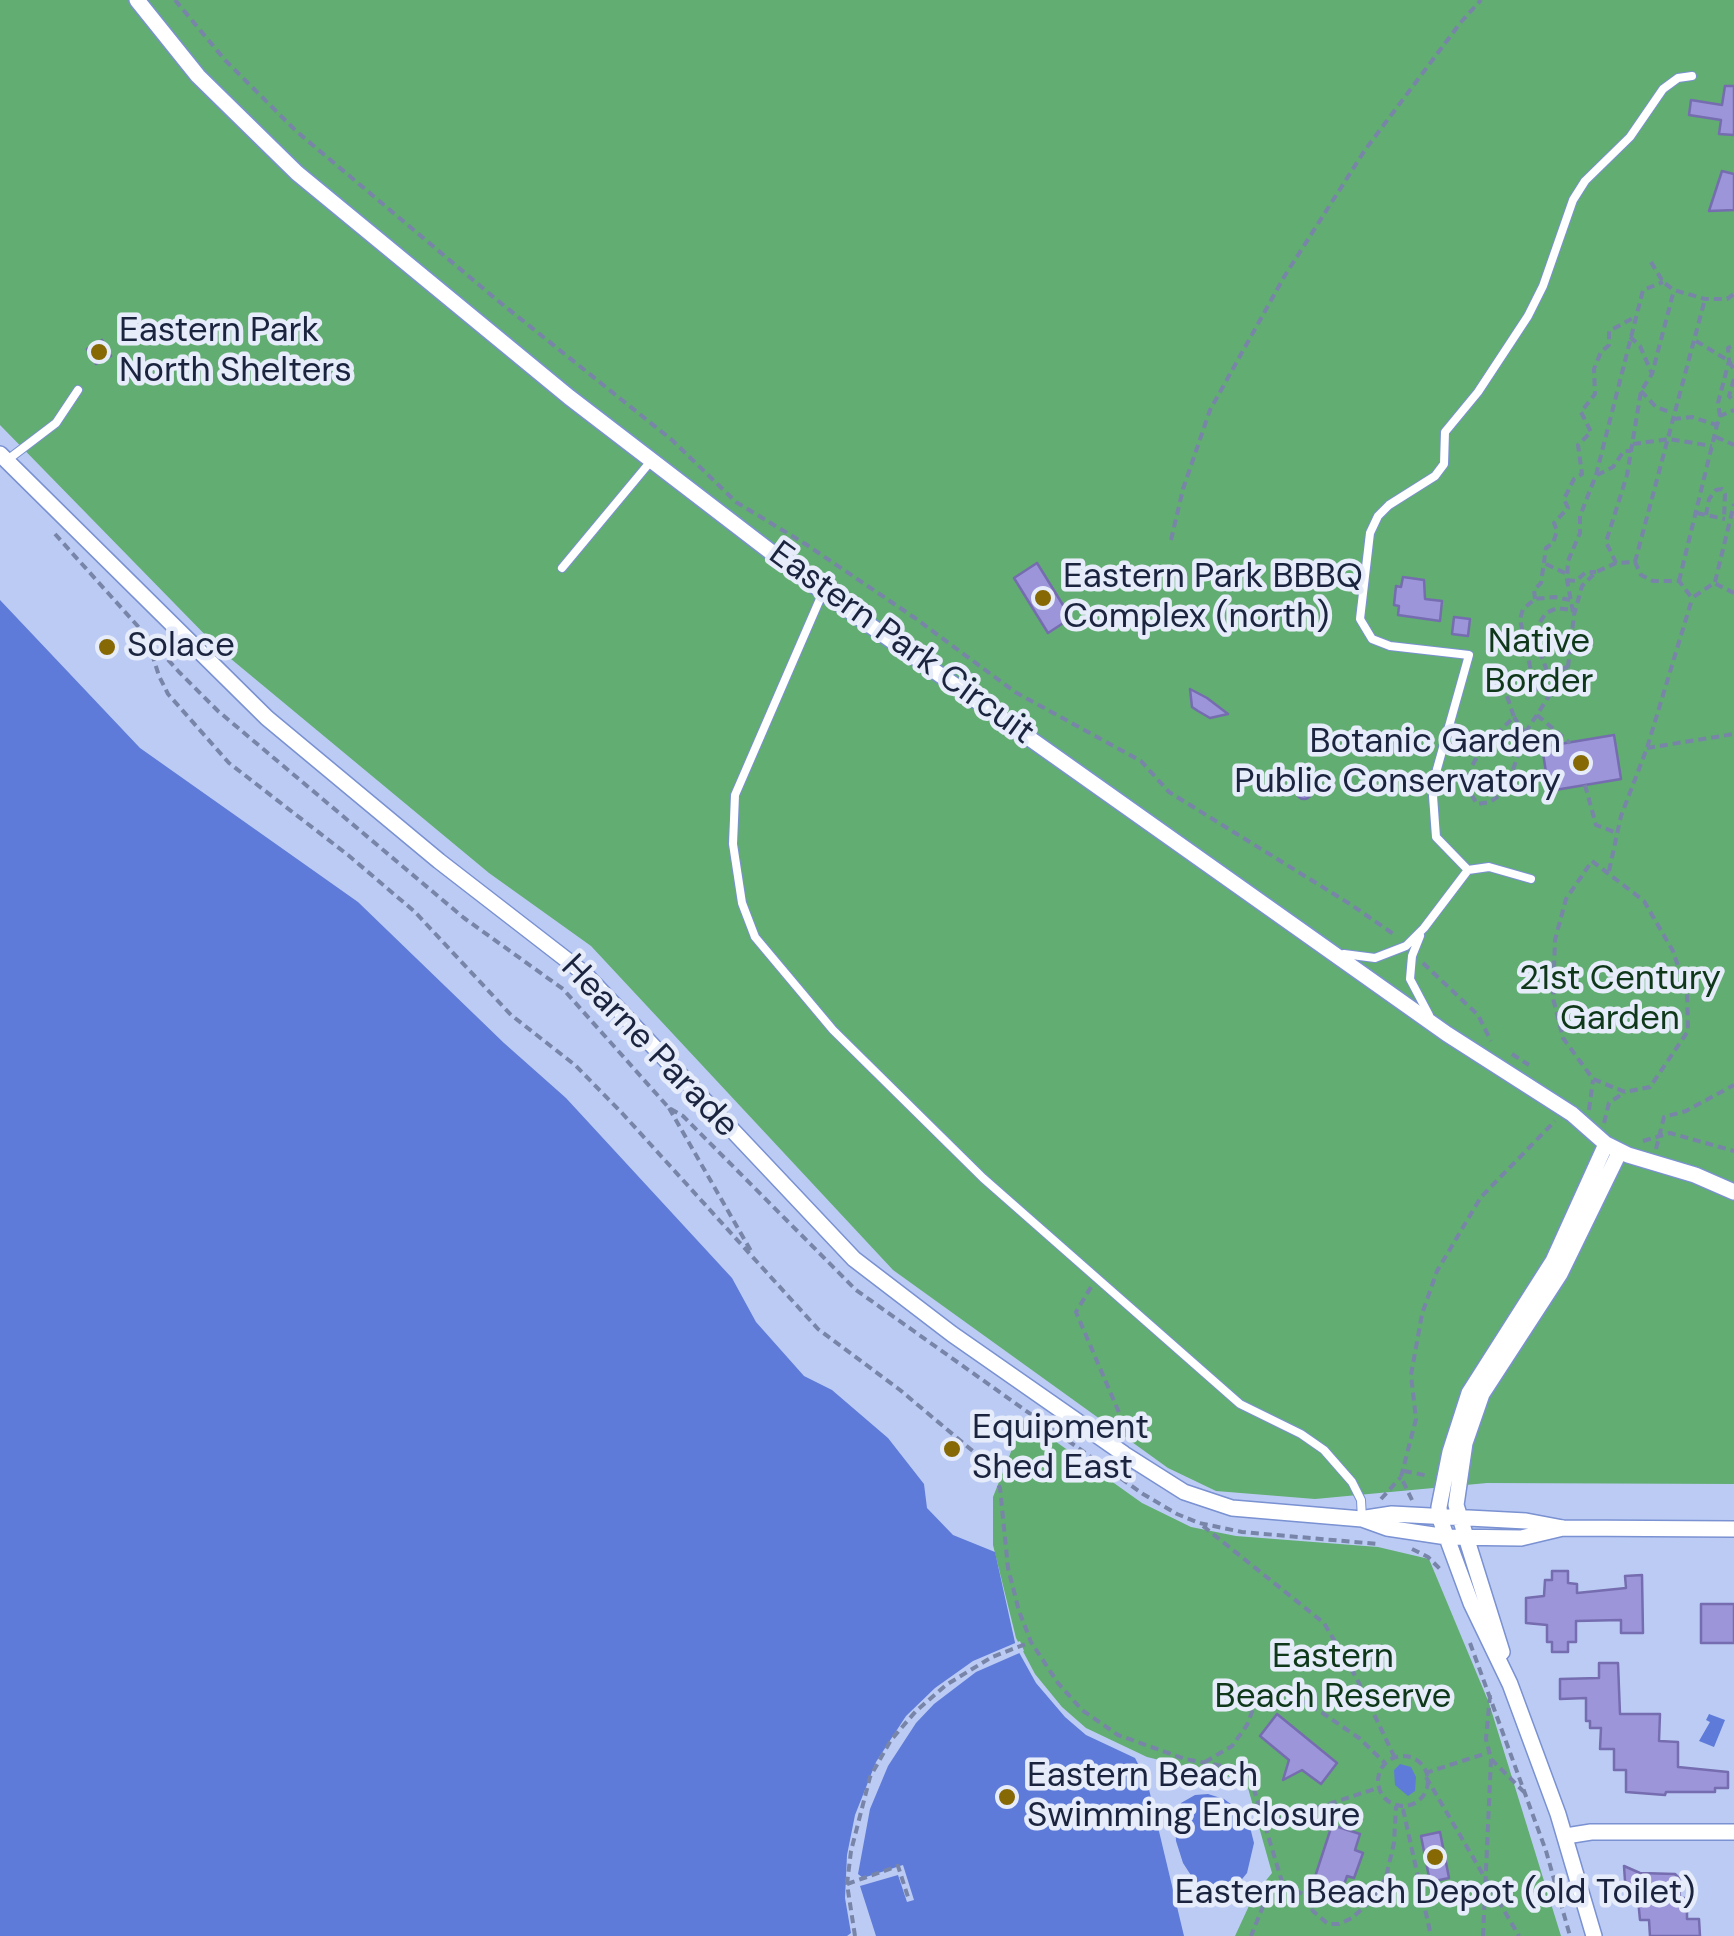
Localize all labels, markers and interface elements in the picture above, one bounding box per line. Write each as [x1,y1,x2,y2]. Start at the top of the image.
place label: Eastern Park North Shelters [119,311,352,393]
marker: Eastern Park North Shelters [88,341,110,363]
street label: Eastern Park Circuit [760,534,1042,754]
place label: Eastern Park BBBQ Complex (north) [1063,557,1363,639]
marker: Eastern Park BBBQ Complex (north) [1032,587,1054,609]
park label: Native Border [1485,622,1593,704]
place label: Solace [127,626,235,668]
marker: Solace [96,636,118,658]
place label: Botanic Garden Public Conservatory [1234,722,1561,804]
marker: Botanic Garden Public Conservatory [1570,752,1592,774]
street label: Hearne Parade [551,947,747,1147]
park label: 21st Century Garden [1519,959,1721,1041]
place label: Equipment Shed East [972,1408,1149,1490]
marker: Equipment Shed East [941,1438,963,1460]
park label: Eastern Beach Reserve [1215,1637,1451,1719]
place label: Eastern Beach Swimming Enclosure [1027,1756,1360,1838]
marker: Eastern Beach Swimming Enclosure [996,1786,1018,1808]
marker: Eastern Beach Depot (old Toilet) [1424,1846,1446,1868]
place label: Eastern Beach Depot (old Toilet) [1175,1873,1695,1915]

